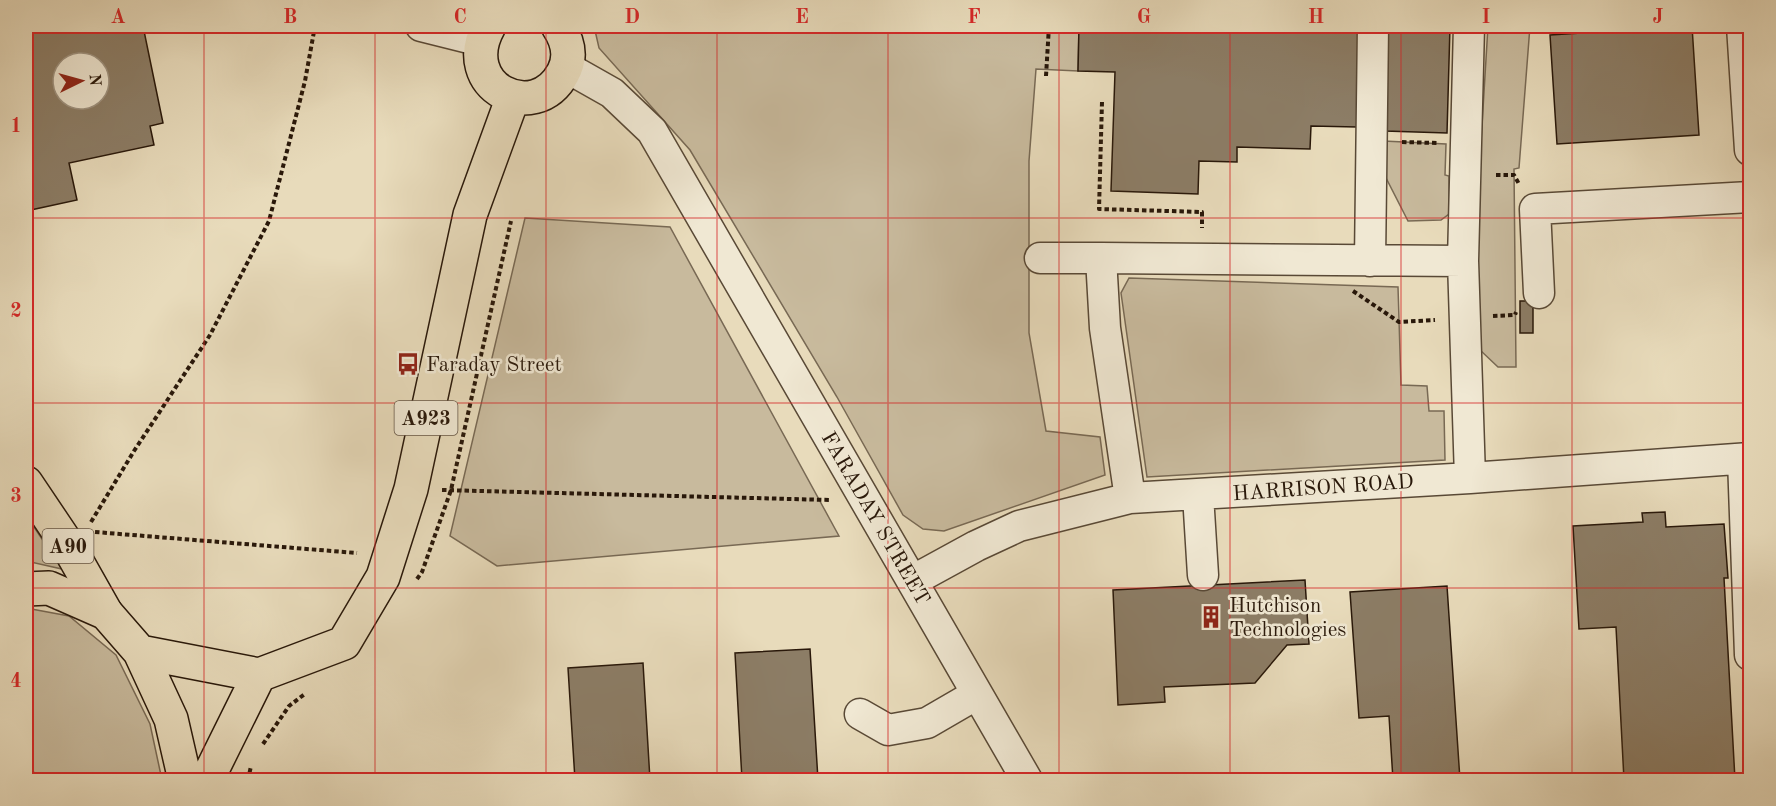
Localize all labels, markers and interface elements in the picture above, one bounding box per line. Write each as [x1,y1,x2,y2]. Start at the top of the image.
text: A [110,8,126,28]
text: B [283,8,297,28]
text: C [453,8,467,28]
text: D [624,8,640,28]
text: E [795,8,809,28]
text: F [967,8,981,28]
text: G [1137,8,1151,28]
text: H [1308,8,1324,28]
text: I [1482,8,1490,28]
text: J [1653,8,1664,28]
north arrow [51,51,111,111]
text: N [85,73,103,87]
text: 1 [10,117,22,137]
text: 2 [10,302,22,322]
bus stop icon: Faraday Street [395,351,421,377]
place label: Faraday Street [426,355,562,376]
road number: A923 [394,401,458,435]
street label: FARADAY STREET [817,429,933,609]
street label: HARRISON ROAD [1232,472,1414,505]
text: 3 [10,487,22,507]
road number: A90 [42,529,94,563]
place label: Hutchison Technologies [1229,596,1346,641]
building icon: Hutchison Technologies [1198,604,1224,630]
text: 4 [10,672,22,692]

